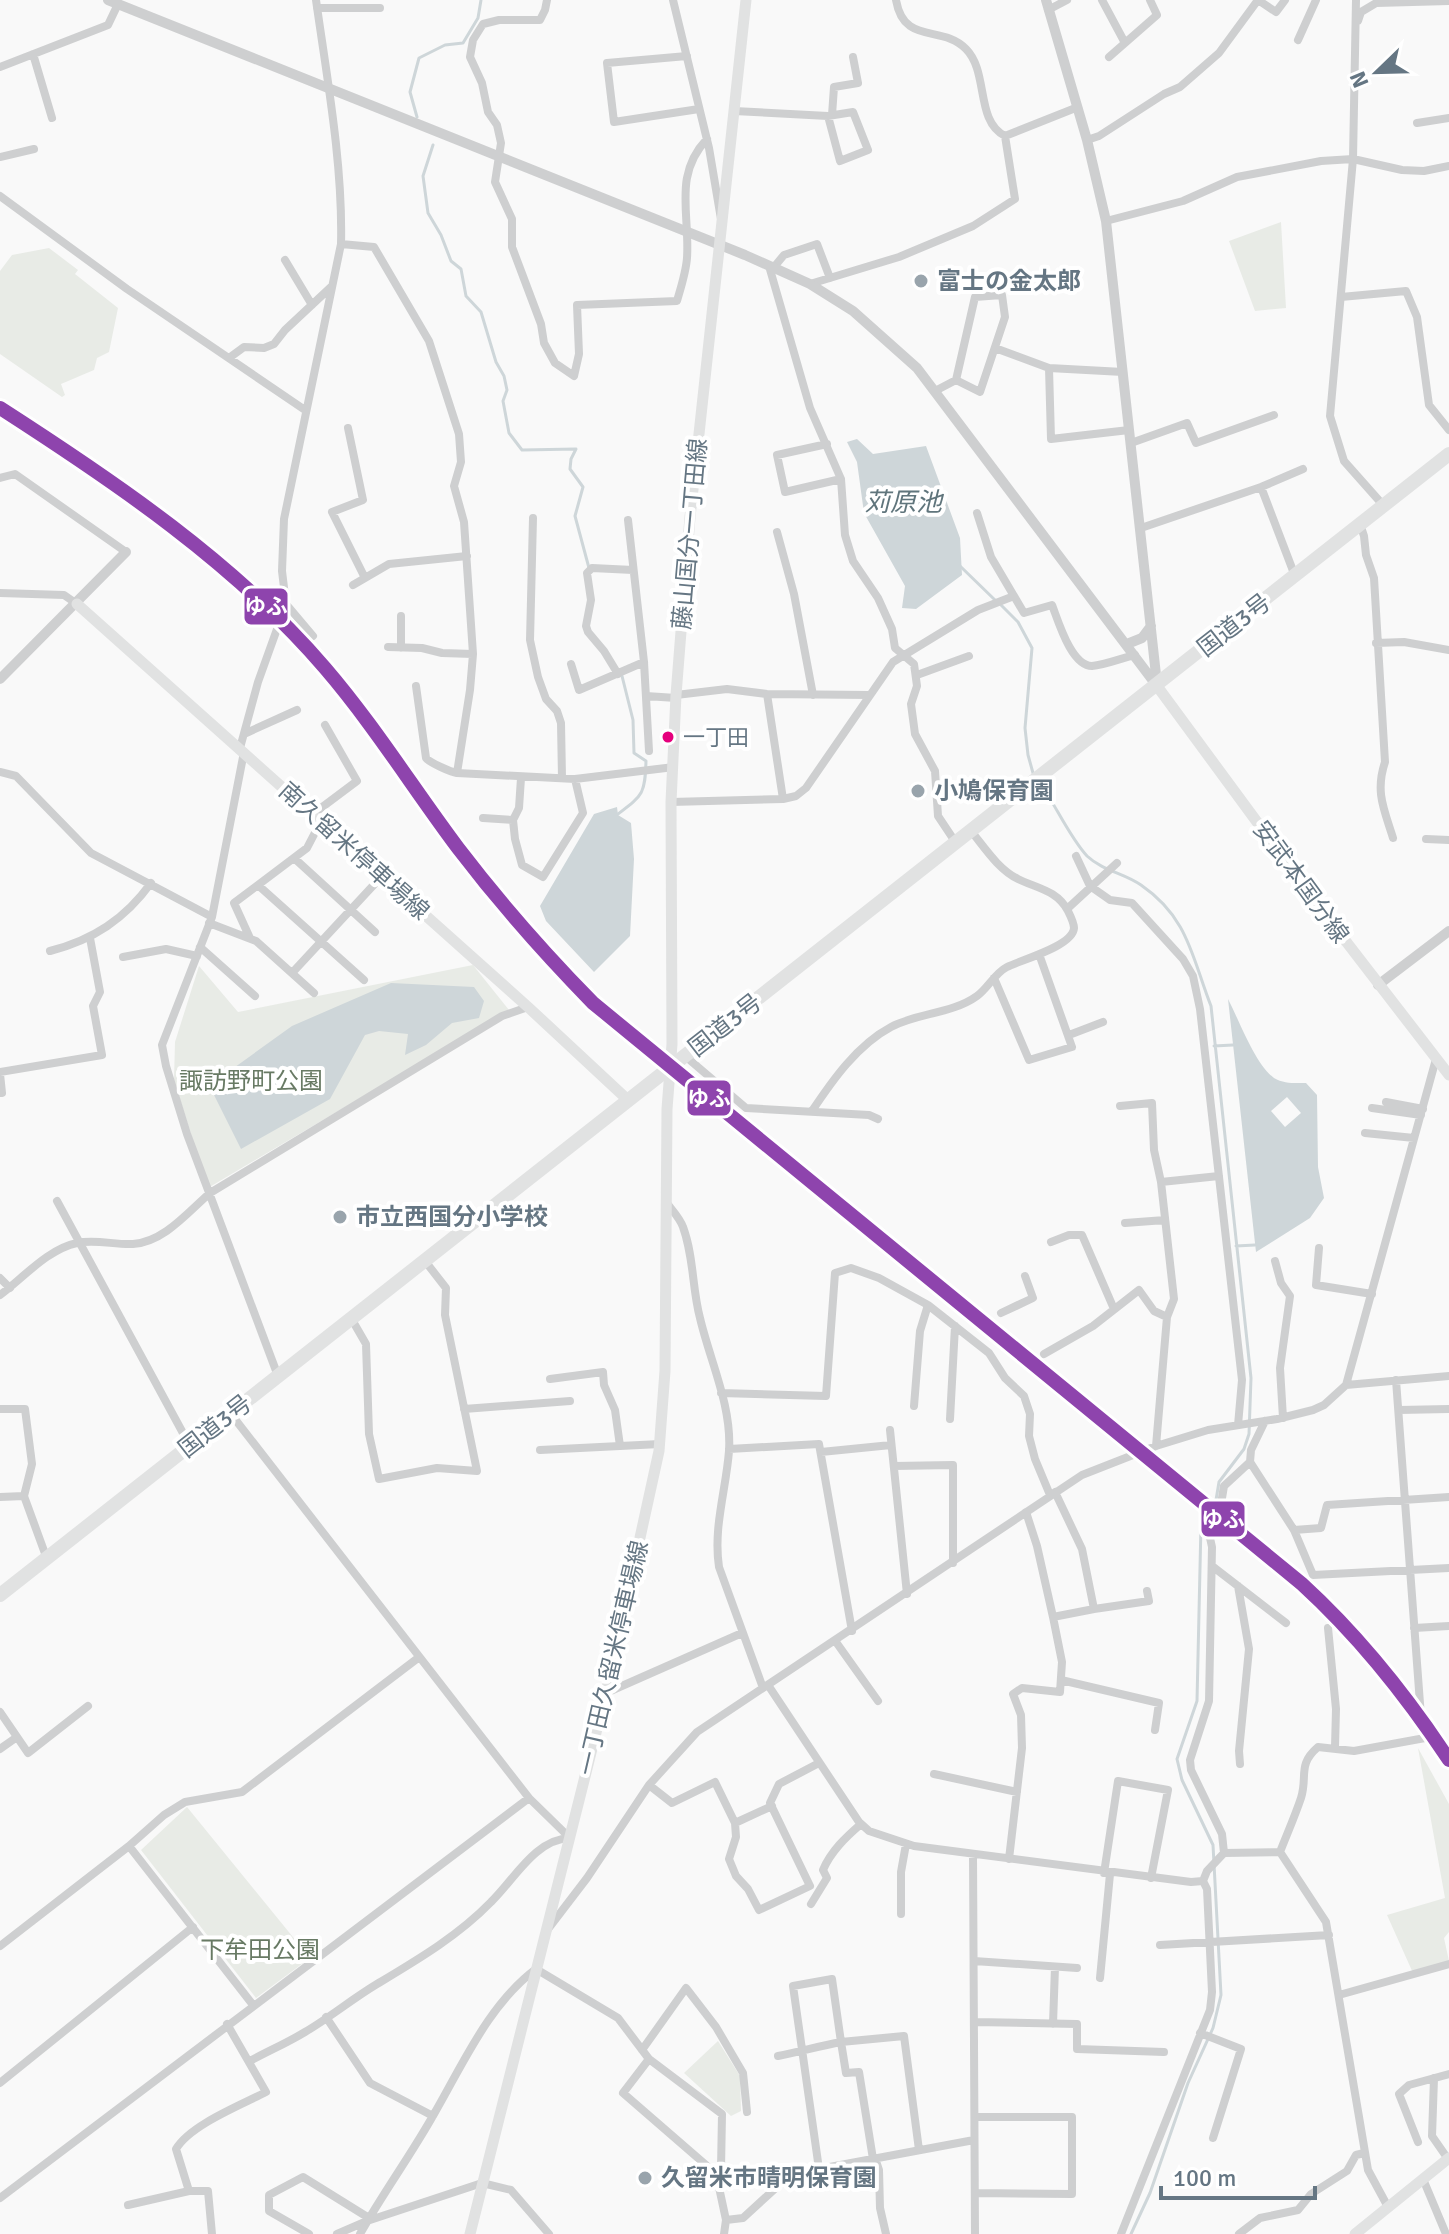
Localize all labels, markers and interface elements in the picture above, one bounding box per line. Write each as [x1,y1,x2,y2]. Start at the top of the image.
north arrow [1337,32,1417,112]
text: N [1344,67,1374,92]
place label: 富士の金太郎 [937,266,1081,296]
marker: 富士の金太郎 [912,272,930,290]
street label: 藤山国分一丁田線 [667,437,713,631]
water label: 苅原池 [864,487,945,519]
line badge: ゆふ [243,587,289,626]
street label: 国道3号 [1191,587,1277,663]
text: ゆふ [244,593,288,620]
place label: 一丁田 [683,724,749,751]
marker: 一丁田 [660,729,676,745]
street label: 南久留米停車場線 [273,776,435,926]
place label: 小鳩保育園 [934,776,1054,806]
marker: 小鳩保育園 [909,782,927,800]
street label: 安武本国分線 [1247,815,1355,949]
street label: 国道3号 [682,987,768,1063]
park label: 諏訪野町公園 [179,1066,323,1096]
line badge: ゆふ [686,1079,732,1117]
text: ゆふ [687,1085,731,1112]
place label: 市立西国分小学校 [356,1202,548,1232]
marker: 市立西国分小学校 [331,1208,349,1226]
street label: 国道3号 [172,1388,258,1464]
line badge: ゆふ [1200,1500,1246,1538]
text: ゆふ [1201,1506,1245,1533]
street label: 一丁田久留米停車場線 [571,1538,655,1778]
park label: 下牟田公園 [200,1935,320,1965]
scale bar [1161,2150,1315,2200]
place label: 久留米市晴明保育園 [661,2163,877,2193]
text: 100 m [1173,2163,1236,2193]
marker: 久留米市晴明保育園 [636,2169,654,2187]

